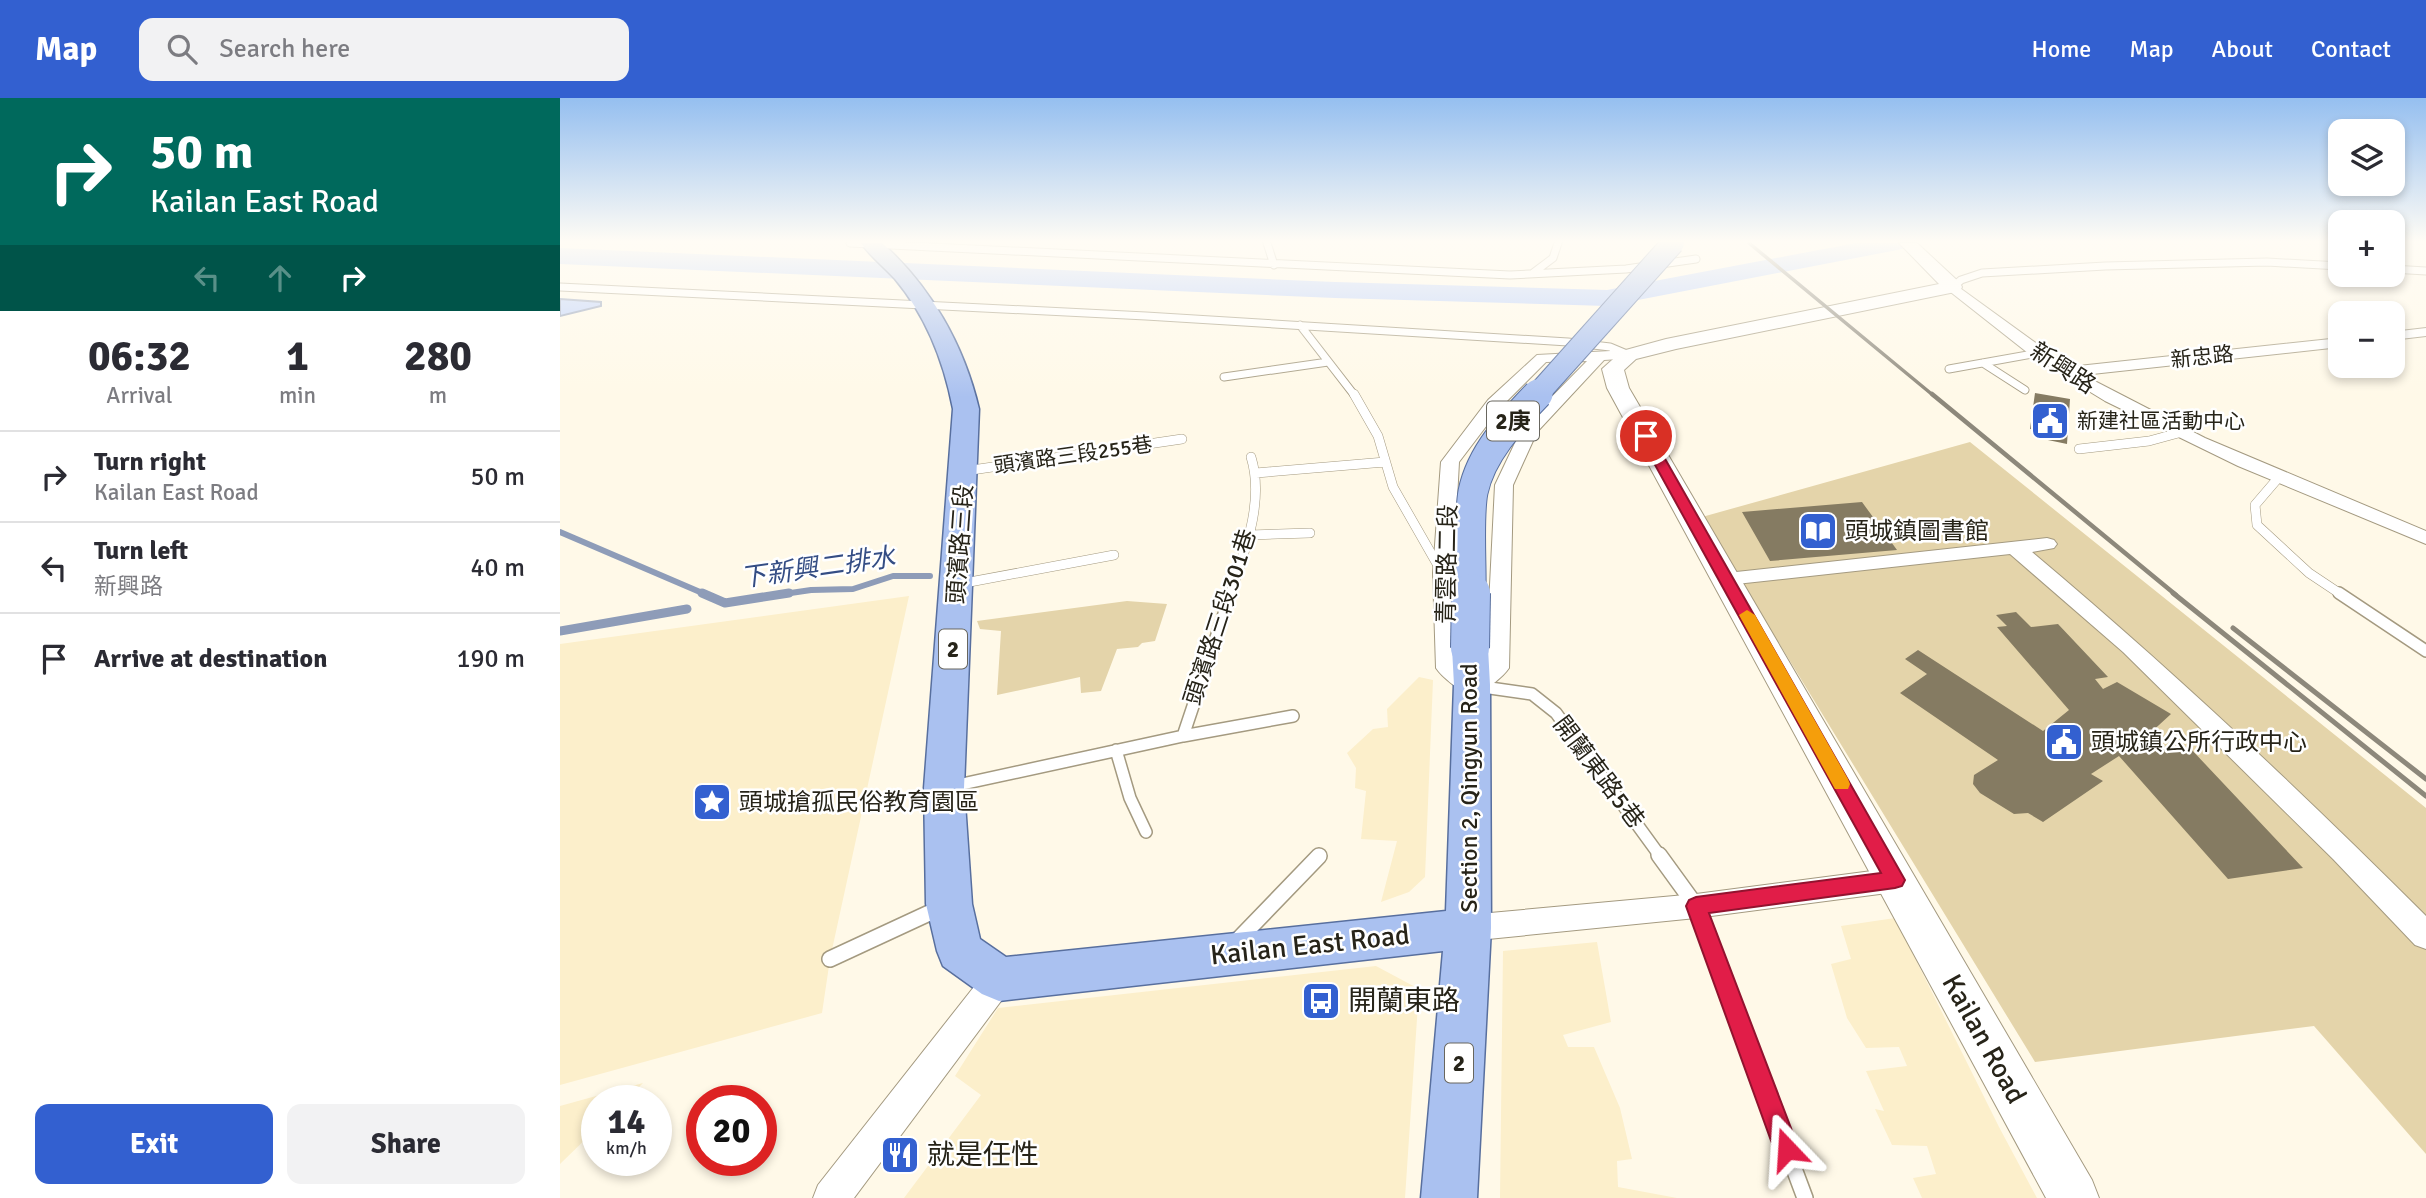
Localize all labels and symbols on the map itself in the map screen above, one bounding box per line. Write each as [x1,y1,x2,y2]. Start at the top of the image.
street label: 新興路 [2025,336,2101,400]
street label: 新忠路 [2169,341,2235,373]
public building icon: 新建社區活動中心 [2029,400,2071,442]
road number: 2庚 [1487,402,1539,440]
pin [1616,406,1676,466]
place label: 新建社區活動中心 [2077,408,2245,434]
street label: 頭濱路三段255巷 [992,431,1154,479]
street label: 頭濱路三段 [941,483,979,605]
street label: 青雲路二段 [1431,504,1463,624]
library icon: 頭城鎮圖書館 [1797,510,1839,552]
place label: 頭城鎮圖書館 [1845,516,1989,546]
street label: 頭濱路三段301巷 [1177,525,1263,709]
water label: 下新興二排水 [739,541,898,595]
road number: 2 [939,629,967,668]
street label: Section 2, Qingyun Road [1454,663,1484,913]
street label: 開蘭東路5巷 [1547,710,1651,834]
public building icon: 頭城鎮公所行政中心 [2043,721,2085,763]
place label: 頭城鎮公所行政中心 [2091,727,2307,757]
place icon: 頭城搶孤民俗教育園區 [691,781,733,823]
place label: 頭城搶孤民俗教育園區 [739,787,979,817]
street label: Kailan East Road [1209,918,1411,972]
street label: Kailan Road [1935,969,2033,1109]
bus stop icon: 開蘭東路 [1300,980,1342,1022]
place label: 開蘭東路 [1348,984,1460,1018]
road number: 2 [1445,1044,1473,1082]
speed limit sign: 20 [686,1085,777,1176]
position arrow [1750,1112,1824,1186]
restaurant icon: 就是任性 [879,1134,921,1176]
place label: 就是任性 [927,1138,1039,1172]

